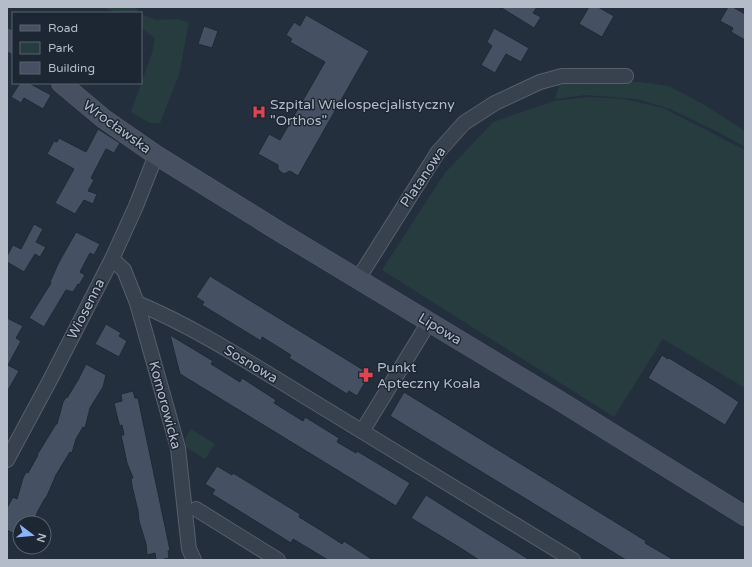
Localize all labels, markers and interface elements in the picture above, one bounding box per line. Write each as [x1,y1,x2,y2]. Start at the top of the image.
legend [12,12,142,84]
text: Road [48,21,78,35]
text: Park [48,41,74,55]
text: Building [48,61,95,75]
place label: Szpital Wielospecjalistyczny "Orthos" [270,96,455,129]
street label: Wrocławska [80,97,154,157]
hospital icon: Szpital Wielospecjalistyczny "Orthos" [251,104,267,120]
street label: Platanowa [397,143,449,211]
street label: Wiosenna [64,276,108,342]
street label: Lipowa [415,309,465,349]
street label: Sosnowa [221,341,281,387]
street label: Komorowicka [145,359,185,451]
place label: Punkt Apteczny Koala [377,359,480,392]
pharmacy icon: Punkt Apteczny Koala [358,367,374,383]
north arrow [12,515,52,555]
text: N [34,532,49,544]

